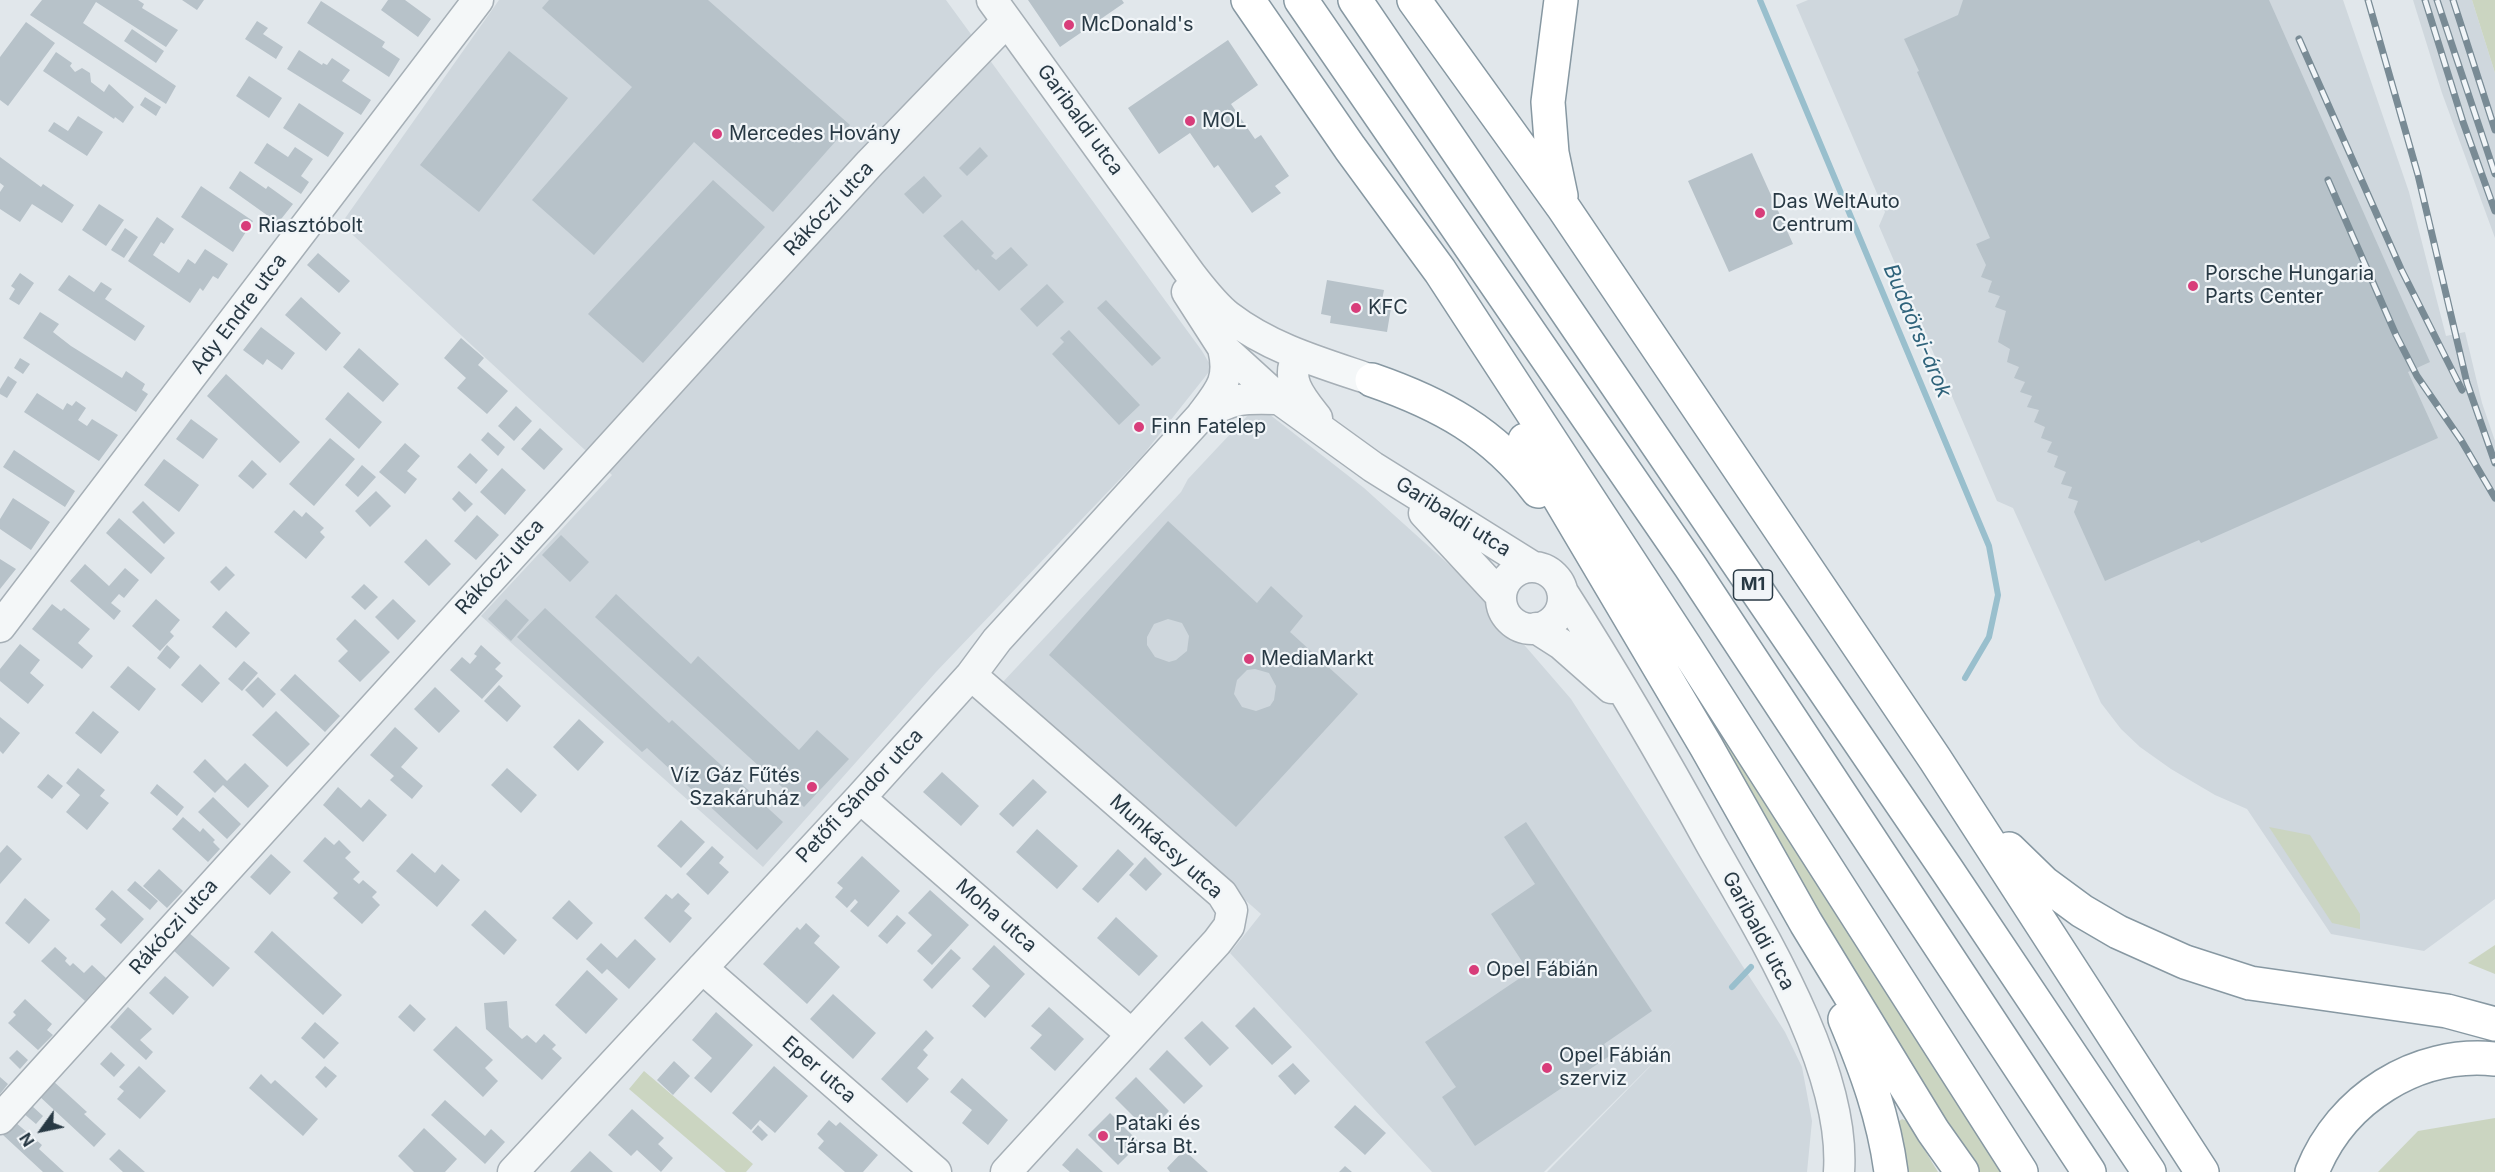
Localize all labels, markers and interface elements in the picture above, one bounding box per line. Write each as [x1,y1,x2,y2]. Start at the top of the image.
place label: McDonald's [1081,13,1194,37]
marker: McDonald's [1062,18,1076,32]
street label: Garibaldi utca [1032,60,1128,180]
place label: MOL [1202,109,1247,133]
marker: MOL [1183,114,1197,128]
place label: Mercedes Hovány [729,122,901,146]
marker: Mercedes Hovány [710,127,724,141]
street label: Rákóczi utca [779,157,879,261]
place label: Das WeltAuto Centrum [1772,190,1900,237]
marker: Das WeltAuto Centrum [1753,206,1767,220]
place label: Riasztóbolt [258,214,363,238]
marker: Riasztóbolt [239,219,253,233]
street label: Ady Endre utca [186,249,292,379]
water label: Budaörsi-árok [1877,260,1957,402]
place label: Porsche Hungaria Parts Center [2205,262,2374,309]
marker: Porsche Hungaria Parts Center [2186,279,2200,293]
place label: KFC [1368,296,1408,320]
marker: KFC [1349,301,1363,315]
place label: Finn Fatelep [1151,415,1266,439]
marker: Finn Fatelep [1132,420,1146,434]
street label: Garibaldi utca [1391,472,1515,562]
street label: Rákóczi utca [451,514,549,620]
road number: M1 [1734,570,1772,600]
place label: MediaMarkt [1261,647,1374,671]
marker: MediaMarkt [1242,652,1256,666]
street label: Petőfi Sándor utca [792,724,928,868]
place label: Víz Gáz Fűtés Szakáruház [670,764,800,811]
marker: Víz Gáz Fűtés Szakáruház [805,780,819,794]
street label: Munkácsy utca [1105,790,1227,904]
street label: Garibaldi utca [1717,867,1799,995]
street label: Rákóczi utca [125,874,223,980]
street label: Moha utca [950,874,1042,958]
place label: Opel Fábián [1486,958,1598,982]
marker: Opel Fábián [1467,963,1481,977]
street label: Eper utca [777,1031,861,1109]
place label: Opel Fábián szerviz [1559,1044,1671,1091]
marker: Opel Fábián szerviz [1540,1061,1554,1075]
north arrow [12,1100,72,1160]
place label: Pataki és Társa Bt. [1115,1112,1201,1159]
text: N [15,1129,39,1150]
marker: Pataki és Társa Bt. [1096,1129,1110,1143]

